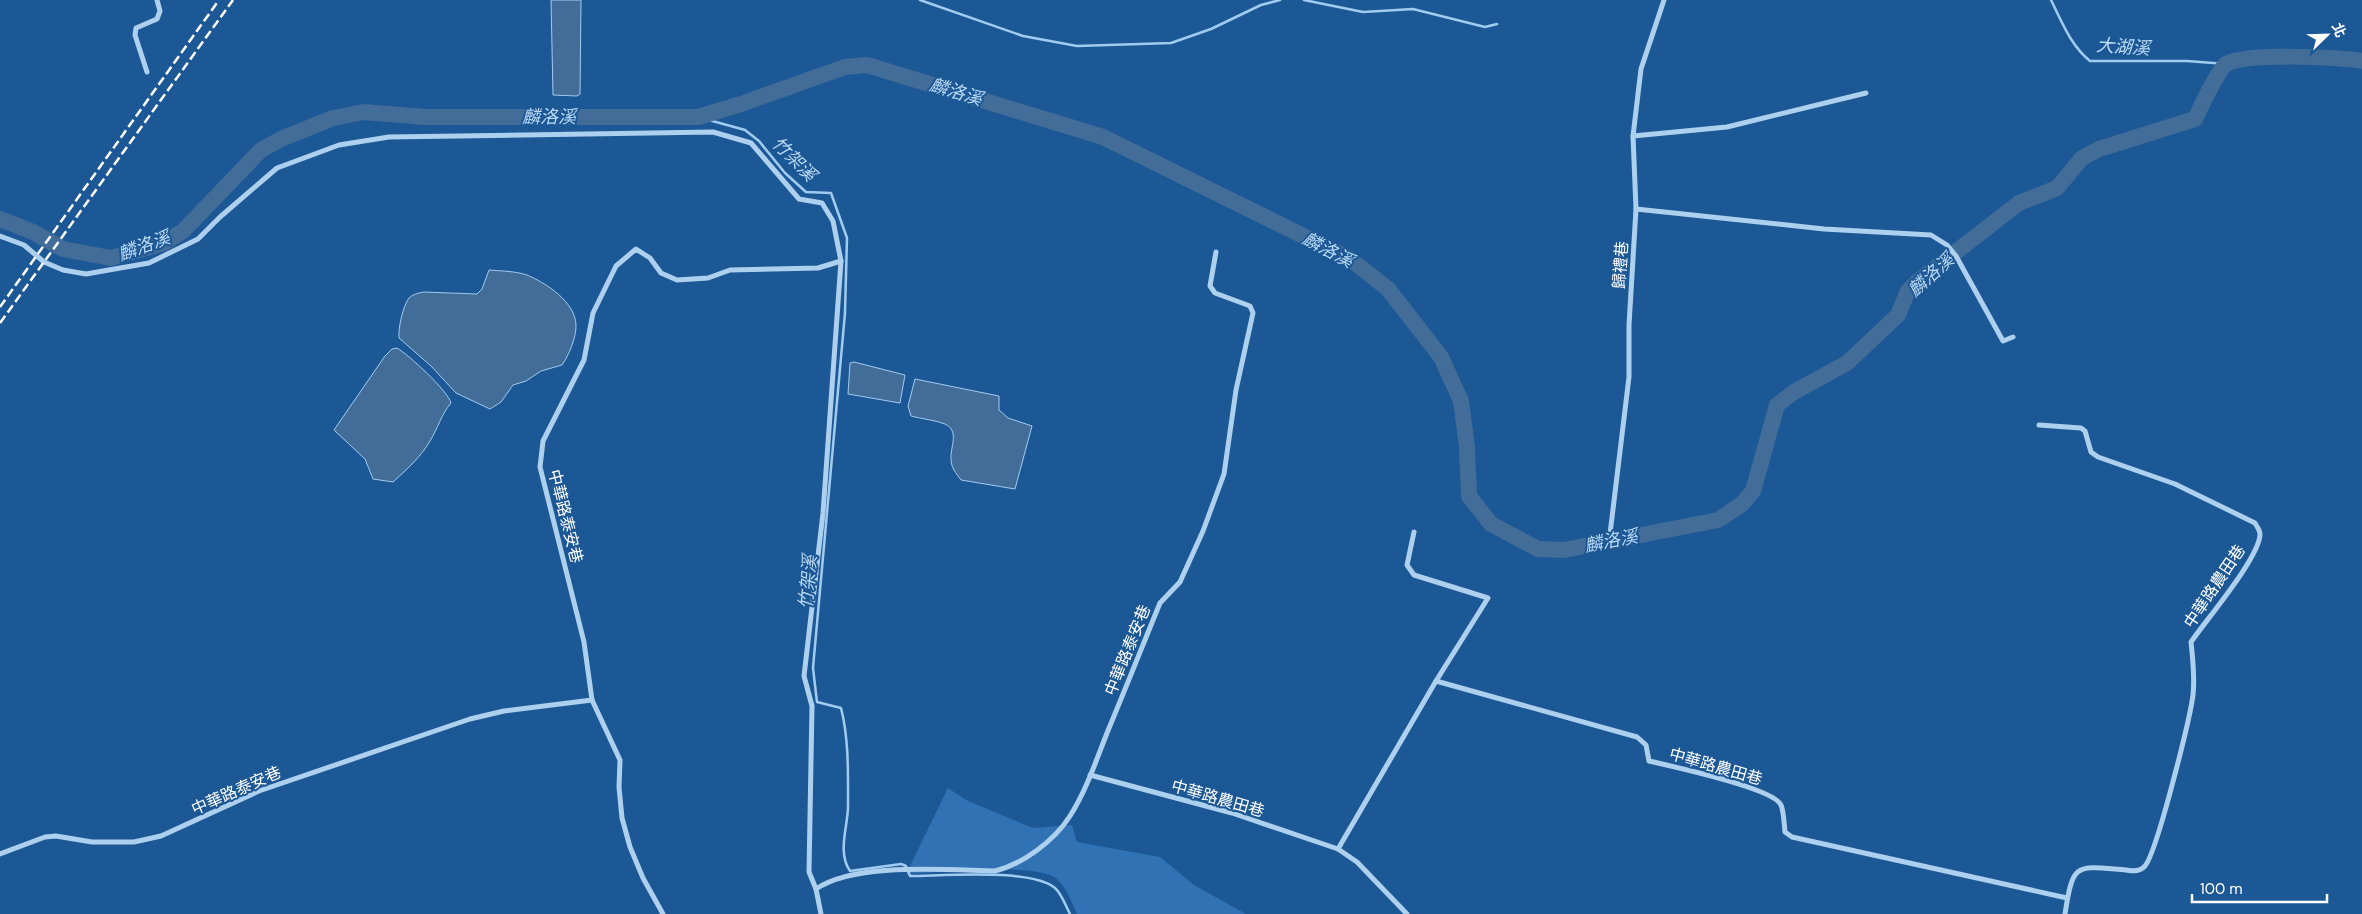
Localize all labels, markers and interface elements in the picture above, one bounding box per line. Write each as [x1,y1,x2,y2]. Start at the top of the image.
north arrow [2302,10,2352,60]
text: 北 [2328,20,2350,40]
water label: 大湖溪 [2095,33,2154,61]
water label: 麟洛溪 [927,73,988,112]
water label: 麟洛溪 [522,105,579,129]
water label: 竹架溪 [766,131,824,189]
water label: 麟洛溪 [115,224,176,267]
water label: 麟洛溪 [1299,227,1360,275]
street label: 歸禮巷 [1608,240,1633,290]
water label: 麟洛溪 [1903,246,1961,302]
street label: 中華路泰安巷 [544,467,587,565]
water label: 麟洛溪 [1582,523,1643,558]
street label: 中華路農田巷 [2179,541,2250,632]
water label: 竹架溪 [794,551,823,610]
street label: 中華路泰安巷 [1100,602,1155,699]
street label: 中華路農田巷 [1667,743,1765,790]
street label: 中華路泰安巷 [188,761,284,820]
street label: 中華路農田巷 [1169,775,1267,822]
scale bar [2192,872,2327,904]
text: 100 m [2200,879,2243,899]

